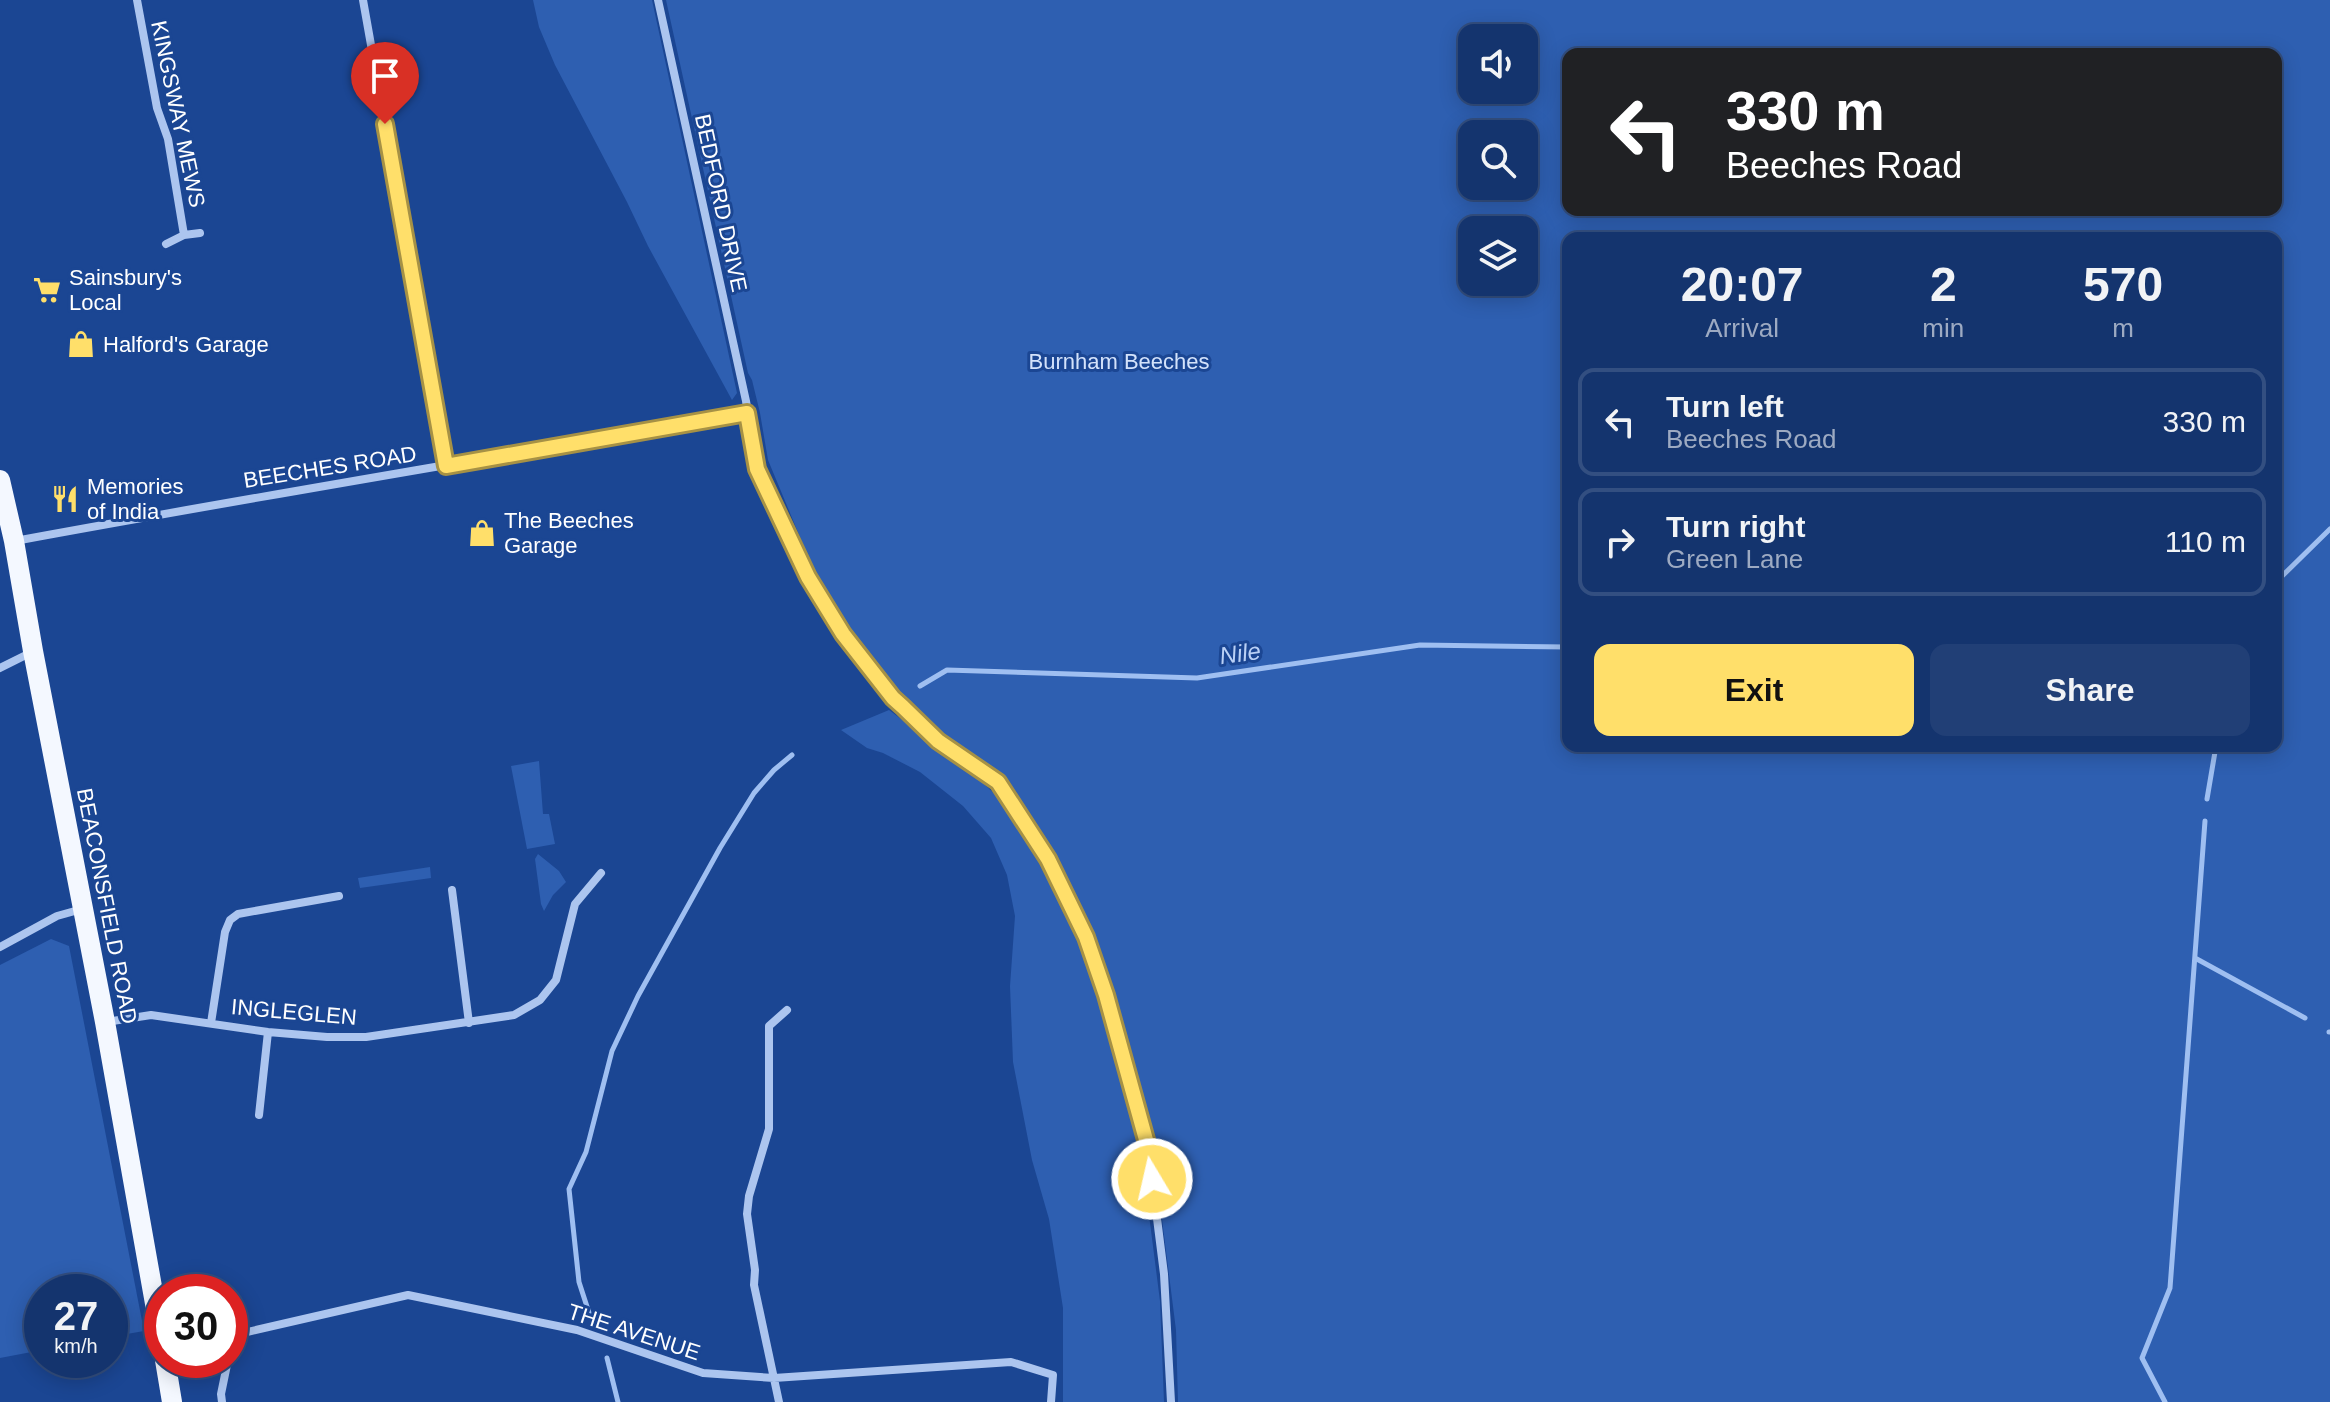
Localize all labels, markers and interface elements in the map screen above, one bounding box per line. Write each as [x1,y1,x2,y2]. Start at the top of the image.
street label: KINGSWAY MEWS [146,18,210,210]
map controls [1458,24,1538,296]
button: sound [1458,24,1538,104]
pin [351,42,419,124]
icon: arrive [363,54,407,98]
text: 330 m [1726,79,1885,142]
icon: left [1594,80,1698,184]
street label: BEDFORD DRIVE [690,112,752,294]
button: search [1458,120,1538,200]
text: Beeches Road [1726,145,1962,186]
button: layers [1458,216,1538,296]
text: 20:07 [1681,258,1804,311]
text: 2 [1930,258,1957,311]
text: 570 [2083,258,2163,311]
place label: Sainsbury's Local [69,265,182,315]
supermarket icon: Sainsbury's Local [32,275,62,305]
text: Arrival [1705,313,1779,343]
text: min [1922,313,1964,343]
text: m [2112,313,2134,343]
shop icon: Halford's Garage [66,329,96,359]
place label: Halford's Garage [103,332,269,357]
park label: Burnham Beeches [1029,349,1210,374]
text: Turn left [1666,390,1784,423]
icon: left [1598,400,1642,444]
text: 330 m [2163,405,2246,438]
text: Beeches Road [1666,424,1837,454]
street label: BEECHES ROAD [242,441,418,493]
place label: Memories of India [87,474,184,524]
restaurant icon: Memories of India [50,484,80,514]
place label: The Beeches Garage [504,508,634,558]
text: Turn right [1666,510,1805,543]
shop icon: The Beeches Garage [467,518,497,548]
icon: right [1598,520,1642,564]
text: 110 m [2165,525,2246,558]
text: Green Lane [1666,544,1803,574]
water label: Nile [1218,637,1262,669]
button: Exit [1594,644,1914,736]
button: Share [1930,644,2250,736]
street label: BEACONSFIELD ROAD [72,786,142,1026]
street label: INGLEGLEN [230,994,358,1030]
position arrow [1110,1137,1194,1221]
speed limit sign: 30 [144,1274,248,1378]
text: 27 [54,1294,98,1338]
street label: THE AVENUE [565,1299,703,1365]
text: km/h [54,1335,98,1357]

